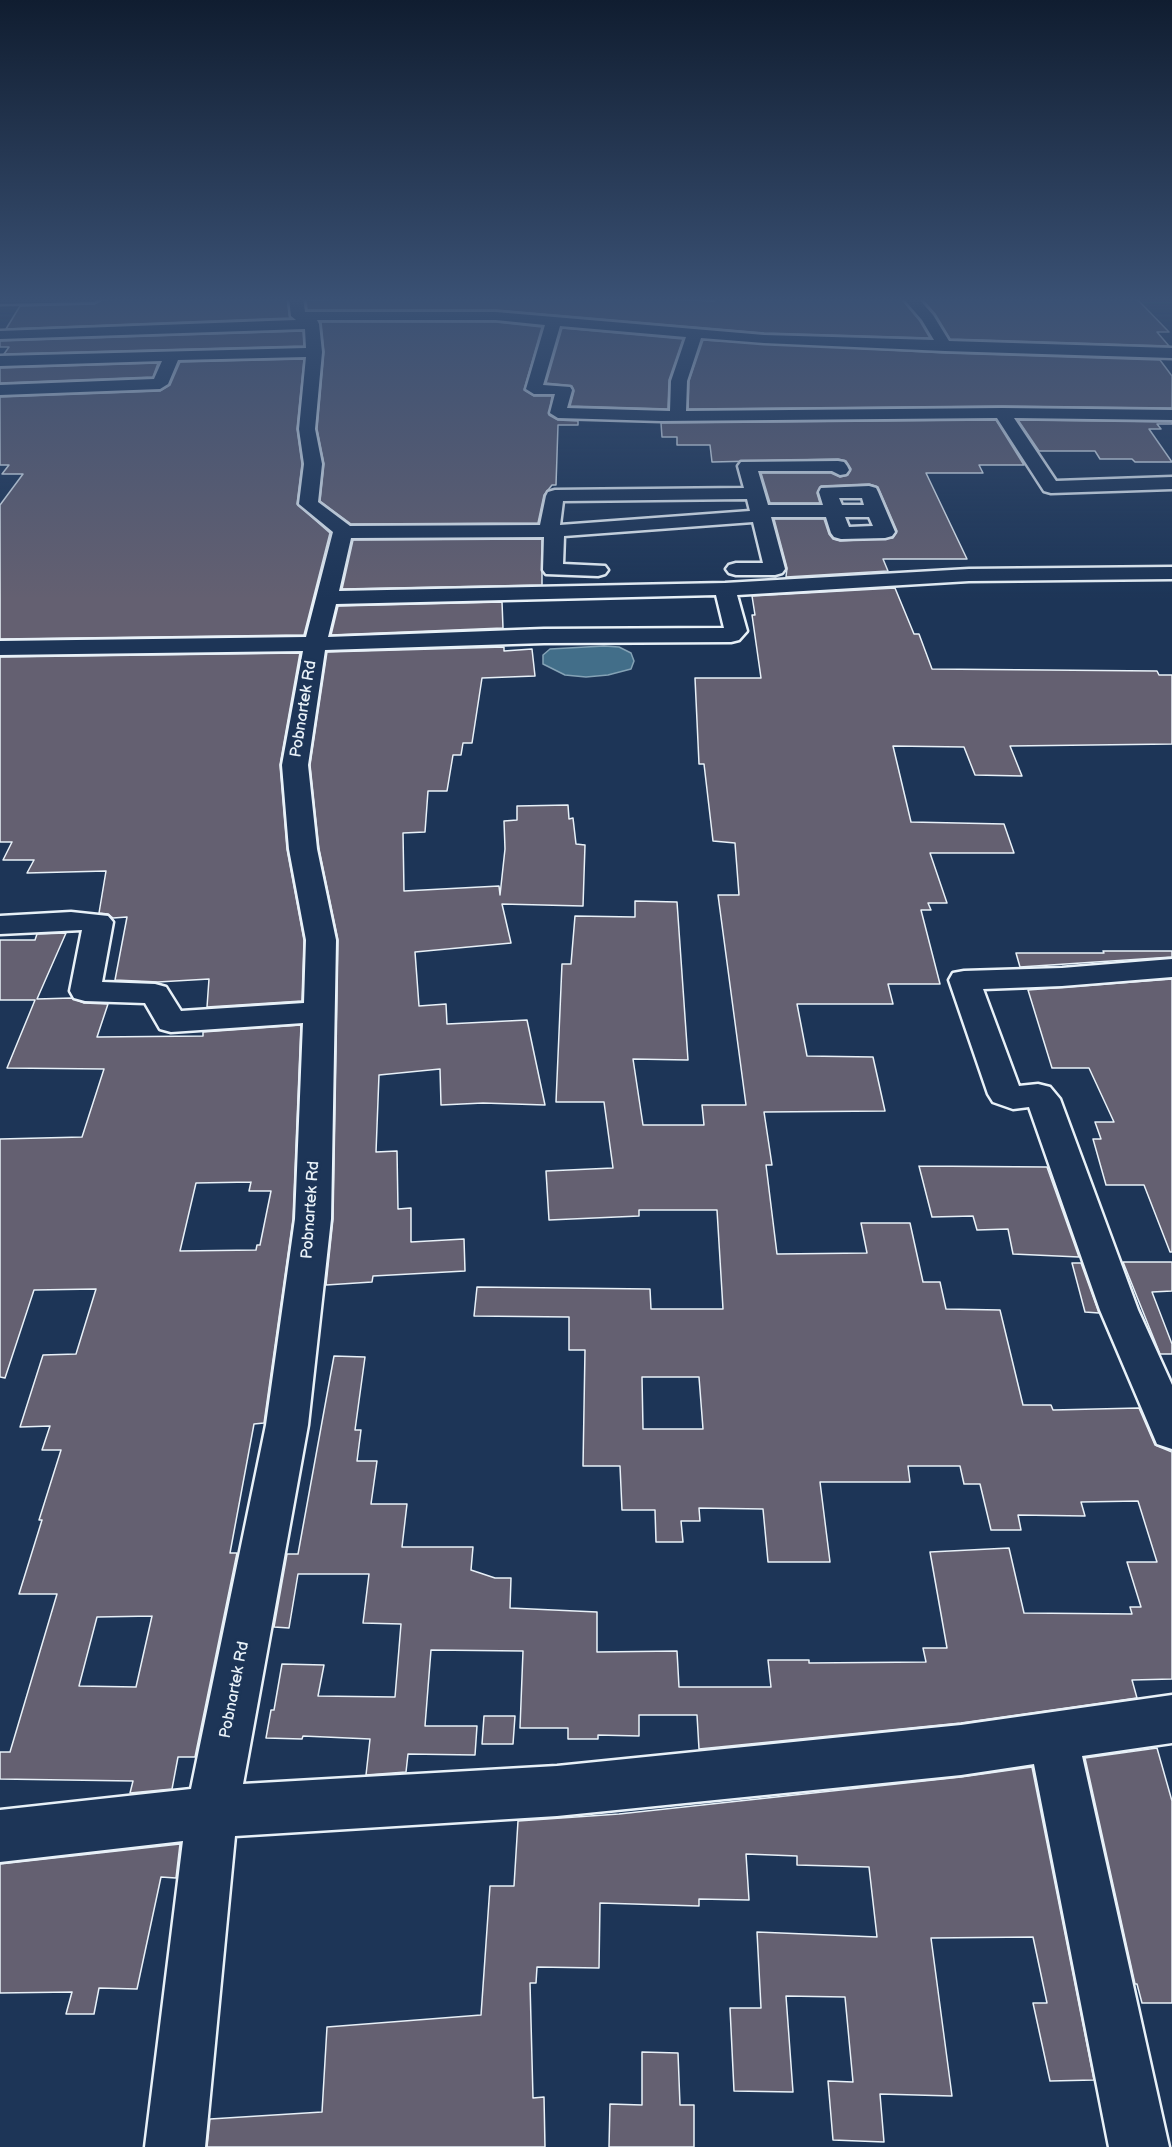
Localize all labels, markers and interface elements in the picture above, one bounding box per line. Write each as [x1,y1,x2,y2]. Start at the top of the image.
street label: Pobnartek Rd [287,659,321,759]
street label: Pobnartek Rd [298,1160,324,1260]
street label: Pobnartek Rd [216,1640,254,1740]

